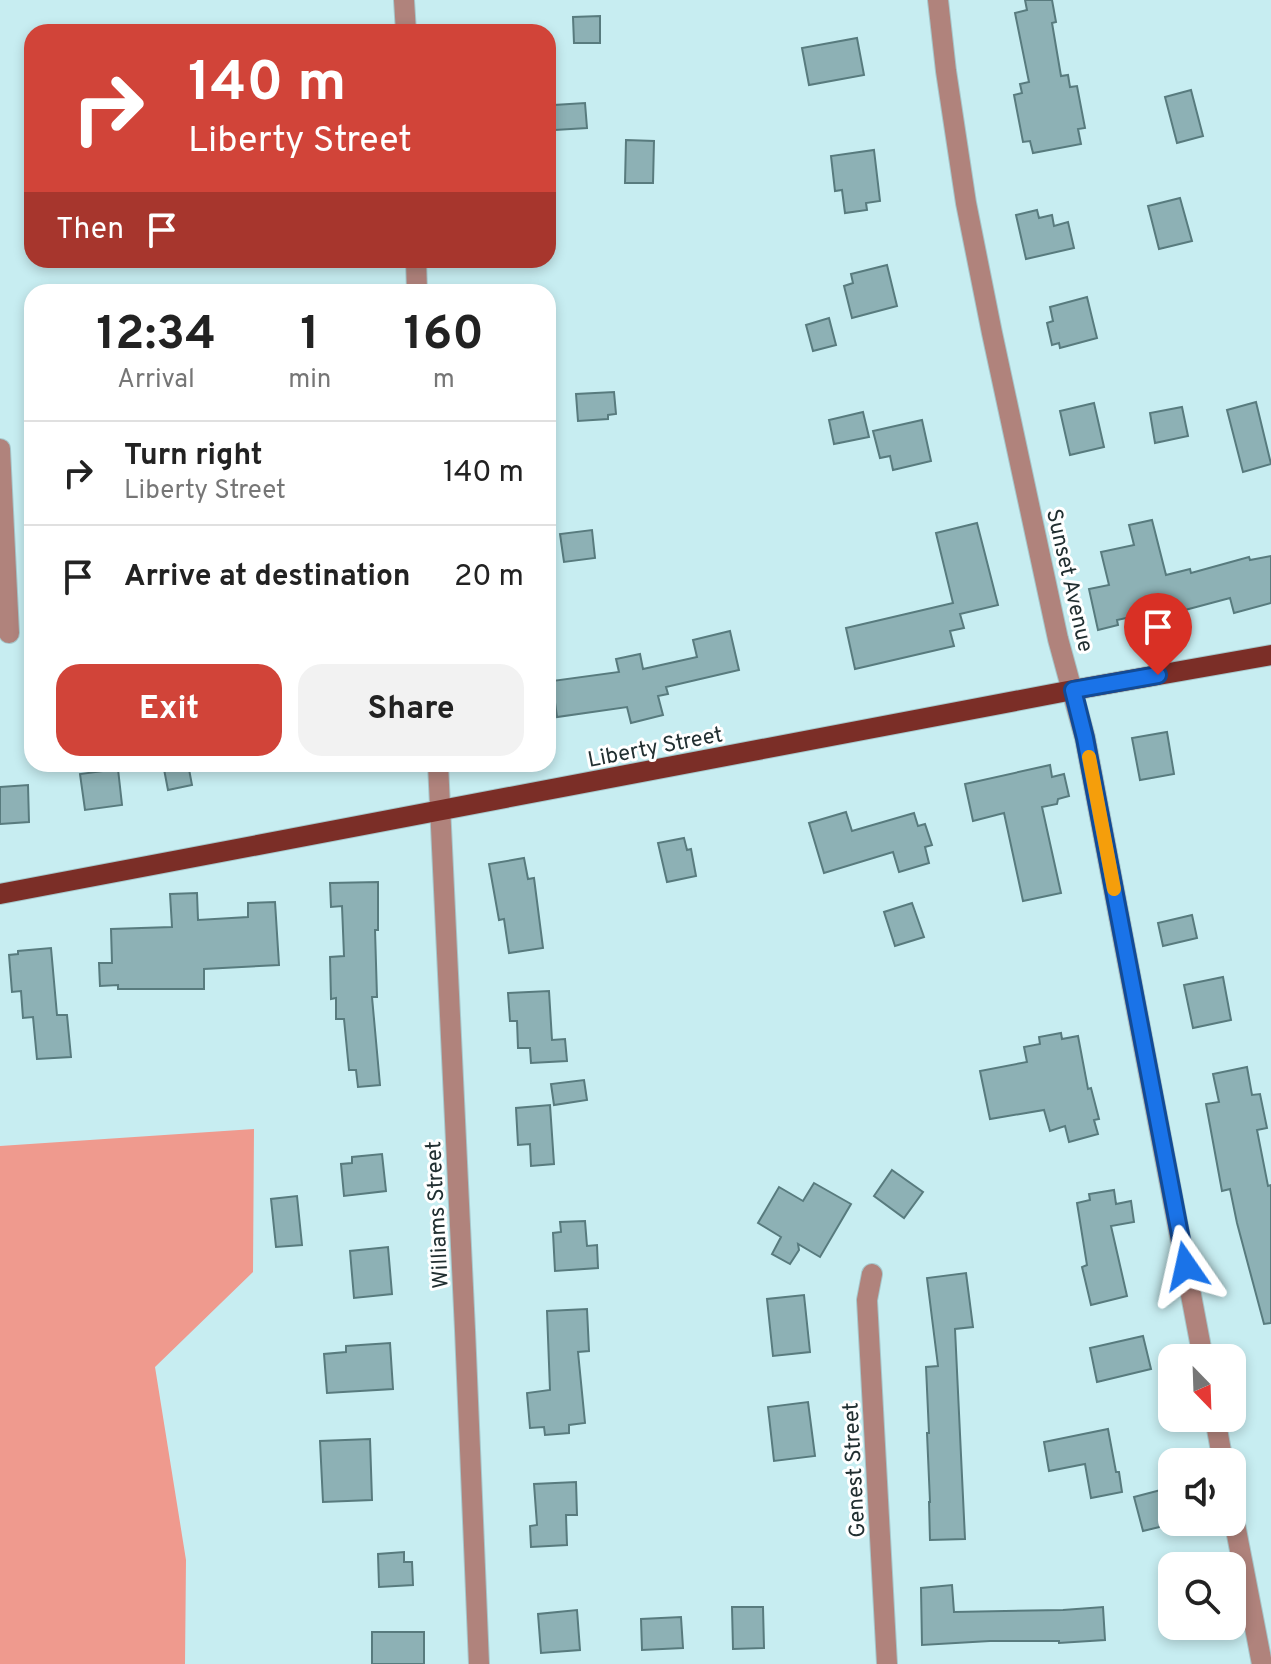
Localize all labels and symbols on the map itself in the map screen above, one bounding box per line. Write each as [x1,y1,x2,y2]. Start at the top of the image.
street label: Sunset Avenue [1039,506,1098,655]
pin [1124,593,1192,675]
street label: Liberty Street [586,722,725,775]
street label: Williams Street [421,1140,456,1289]
position arrow [1144,1224,1228,1308]
north arrow [1158,1344,1246,1432]
street label: Genest Street [838,1401,873,1538]

